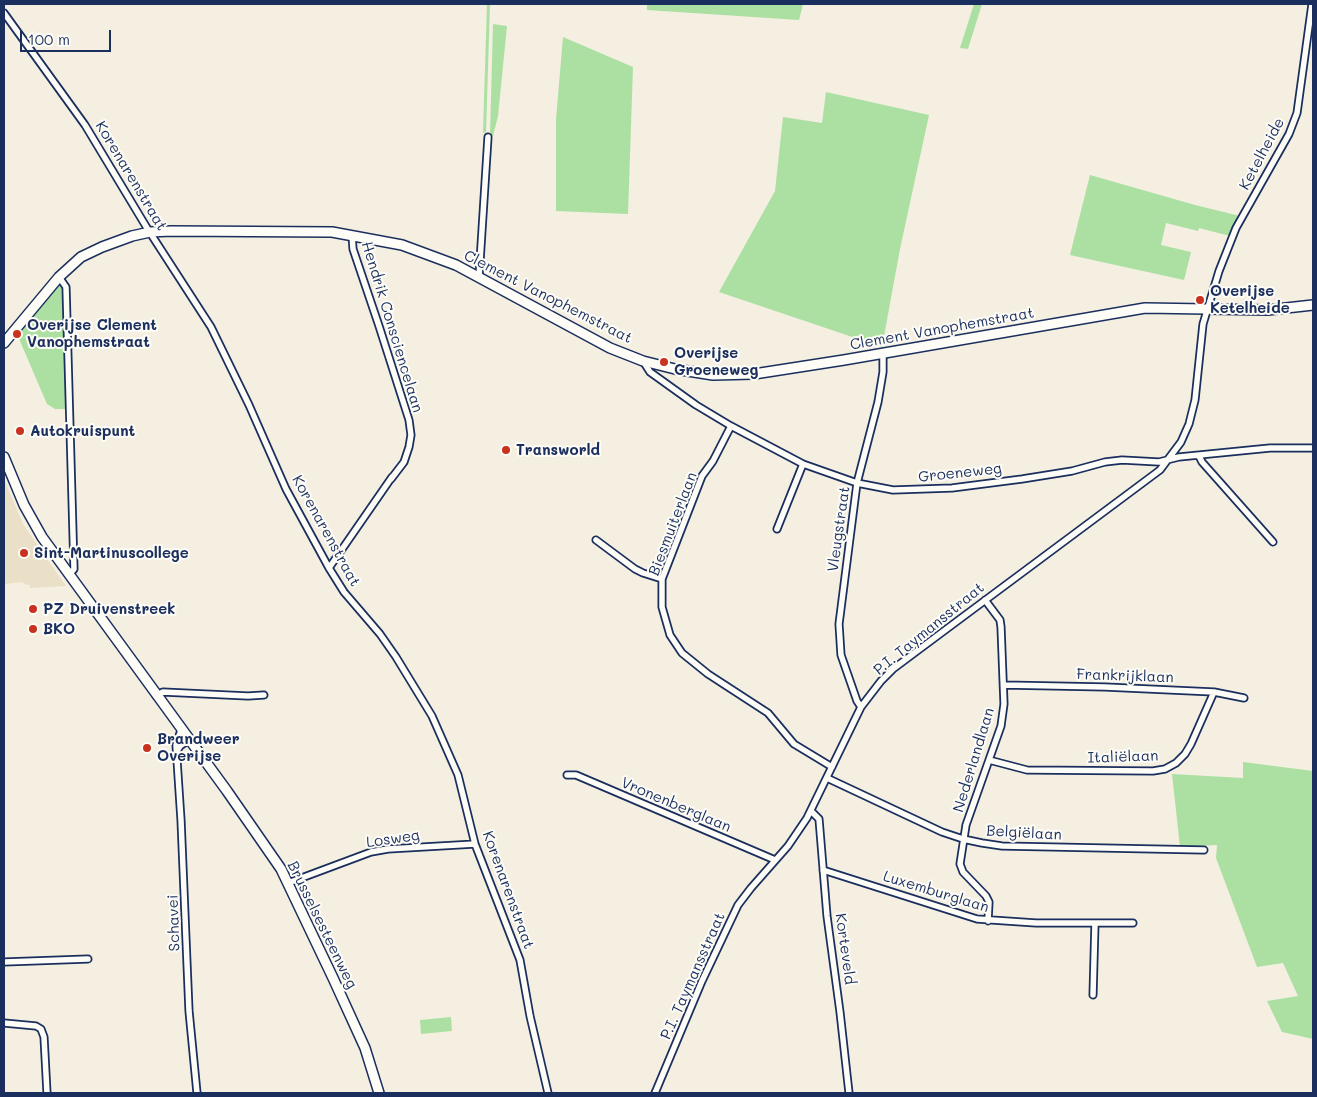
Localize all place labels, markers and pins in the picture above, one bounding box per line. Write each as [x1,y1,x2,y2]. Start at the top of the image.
place label: Overijse Ketelheide [1210,282,1290,317]
marker: Overijse Ketelheide [1194,294,1206,306]
place label: Overijse Clement Vanophemstraat [27,316,157,351]
marker: Overijse Clement Vanophemstraat [11,328,23,340]
place label: Overijse Groeneweg [674,344,758,379]
marker: Overijse Groeneweg [658,356,670,368]
place label: Autokruispunt [30,422,135,440]
marker: Autokruispunt [14,425,26,437]
place label: Transworld [516,441,600,459]
marker: Transworld [500,444,512,456]
place label: Sint-Martinuscollege [34,544,189,562]
marker: Sint-Martinuscollege [18,547,30,559]
place label: PZ Druivenstreek [43,600,175,618]
marker: PZ Druivenstreek [27,603,39,615]
place label: BKO [43,620,75,638]
marker: BKO [27,623,39,635]
place label: Brandweer Overijse [157,730,239,765]
marker: Brandweer Overijse [141,742,153,754]

